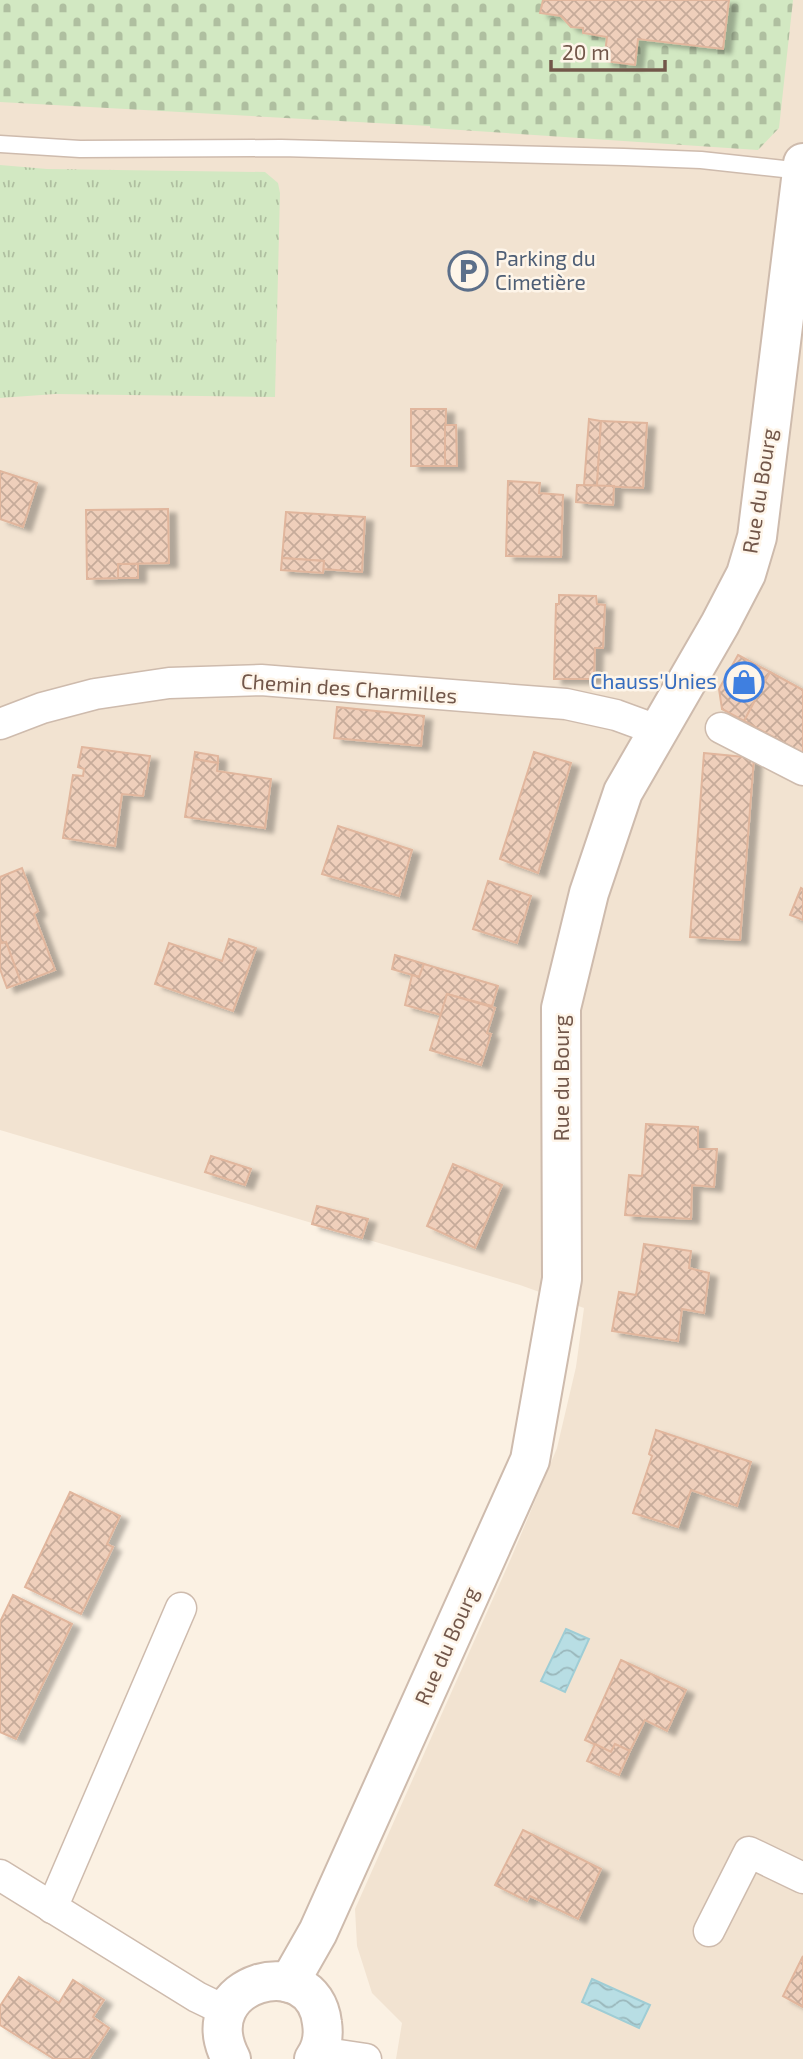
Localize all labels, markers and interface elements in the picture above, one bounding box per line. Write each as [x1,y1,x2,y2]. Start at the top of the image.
scale bar [551,28,665,72]
text: 20 m [562,39,610,64]
place label: Parking du Cimetière [495,245,596,294]
parking icon: Parking du Cimetière [447,250,489,292]
street label: Rue du Bourg [736,426,781,555]
shop icon: Chauss'Unies [723,661,765,703]
street label: Chemin des Charmilles [240,667,458,708]
place label: Chauss'Unies [590,668,717,693]
street label: Rue du Bourg [548,1014,573,1141]
street label: Rue du Bourg [408,1582,483,1708]

